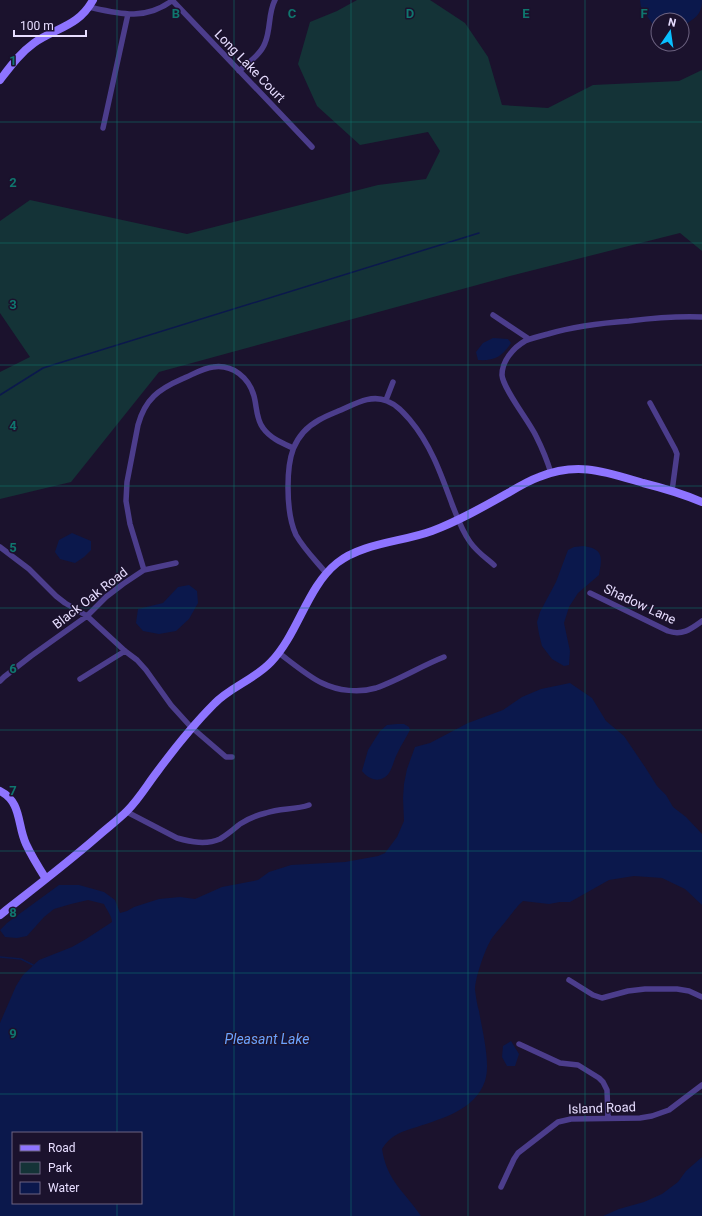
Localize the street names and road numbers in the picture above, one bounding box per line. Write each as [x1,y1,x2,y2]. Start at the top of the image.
street label: Long Lake Court [212,27,288,105]
street label: Black Oak Road [50,564,130,632]
street label: Shadow Lane [602,581,679,627]
street label: Island Road [568,1099,636,1117]

